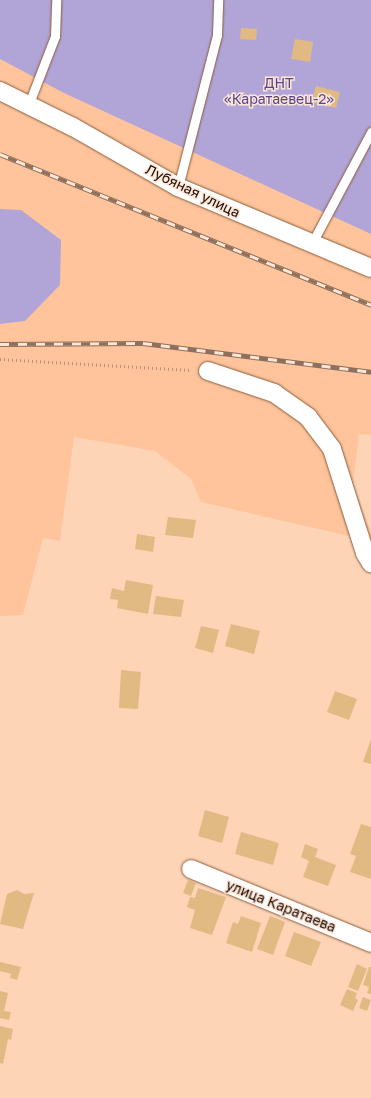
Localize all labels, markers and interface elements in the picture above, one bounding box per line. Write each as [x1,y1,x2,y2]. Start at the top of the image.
park label: ДНТ «Каратаевец-2» [224,75,334,108]
street label: Лубяная улица [143,161,243,221]
street label: улица Каратаева [224,876,338,936]

